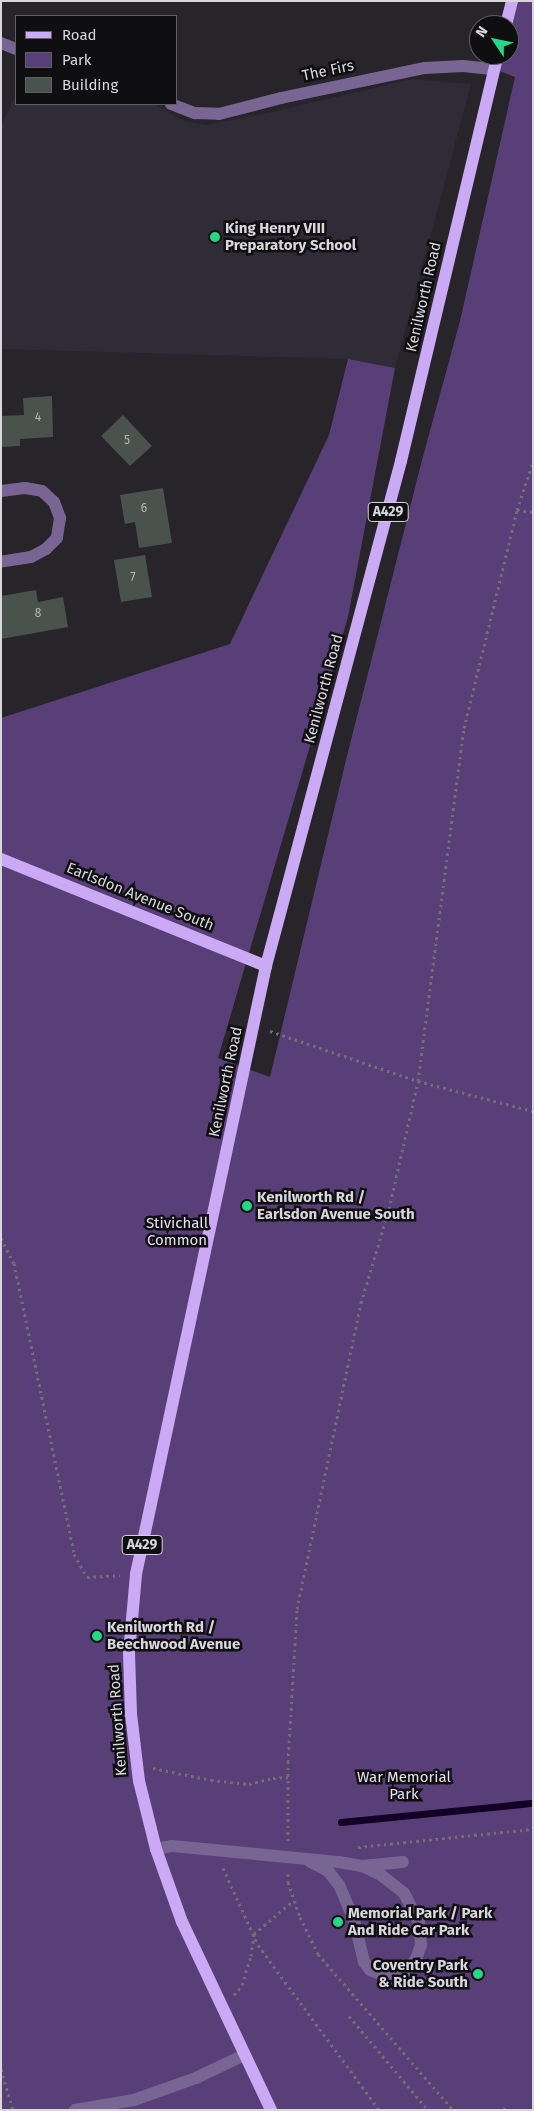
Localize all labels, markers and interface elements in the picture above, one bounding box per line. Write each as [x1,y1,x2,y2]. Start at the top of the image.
legend [15,15,178,105]
north arrow [469,15,519,65]
text: N [472,23,492,41]
text: Road [62,26,97,44]
text: Park [62,51,92,69]
street label: The Firs [301,57,355,85]
text: Building [62,76,118,94]
place label: King Henry VIII Preparatory School [225,219,356,254]
marker: King Henry VIII Preparatory School [209,231,221,243]
street label: Kenilworth Road [403,240,445,354]
house number: 4 [35,411,41,425]
house number: 5 [124,434,130,448]
road number: A429 [367,501,409,524]
house number: 6 [141,502,147,516]
house number: 7 [130,571,136,585]
house number: 8 [35,607,41,621]
street label: Kenilworth Road [301,632,347,746]
street label: Earlsdon Avenue South [64,859,216,935]
street label: Kenilworth Road [206,1025,246,1139]
place label: Kenilworth Rd / Earlsdon Avenue South [257,1188,415,1223]
marker: Kenilworth Rd / Earlsdon Avenue South [241,1200,253,1212]
park label: Stivichall Common [146,1214,208,1249]
road number: A429 [121,1534,163,1556]
place label: Kenilworth Rd / Beechwood Avenue [107,1618,240,1653]
marker: Kenilworth Rd / Beechwood Avenue [91,1630,103,1642]
street label: Kenilworth Road [105,1663,131,1777]
park label: War Memorial Park [357,1768,451,1803]
place label: Memorial Park / Park And Ride Car Park [348,1904,492,1939]
marker: Memorial Park / Park And Ride Car Park [332,1916,344,1928]
place label: Coventry Park & Ride South [373,1956,468,1991]
marker: Coventry Park & Ride South [472,1968,484,1980]

